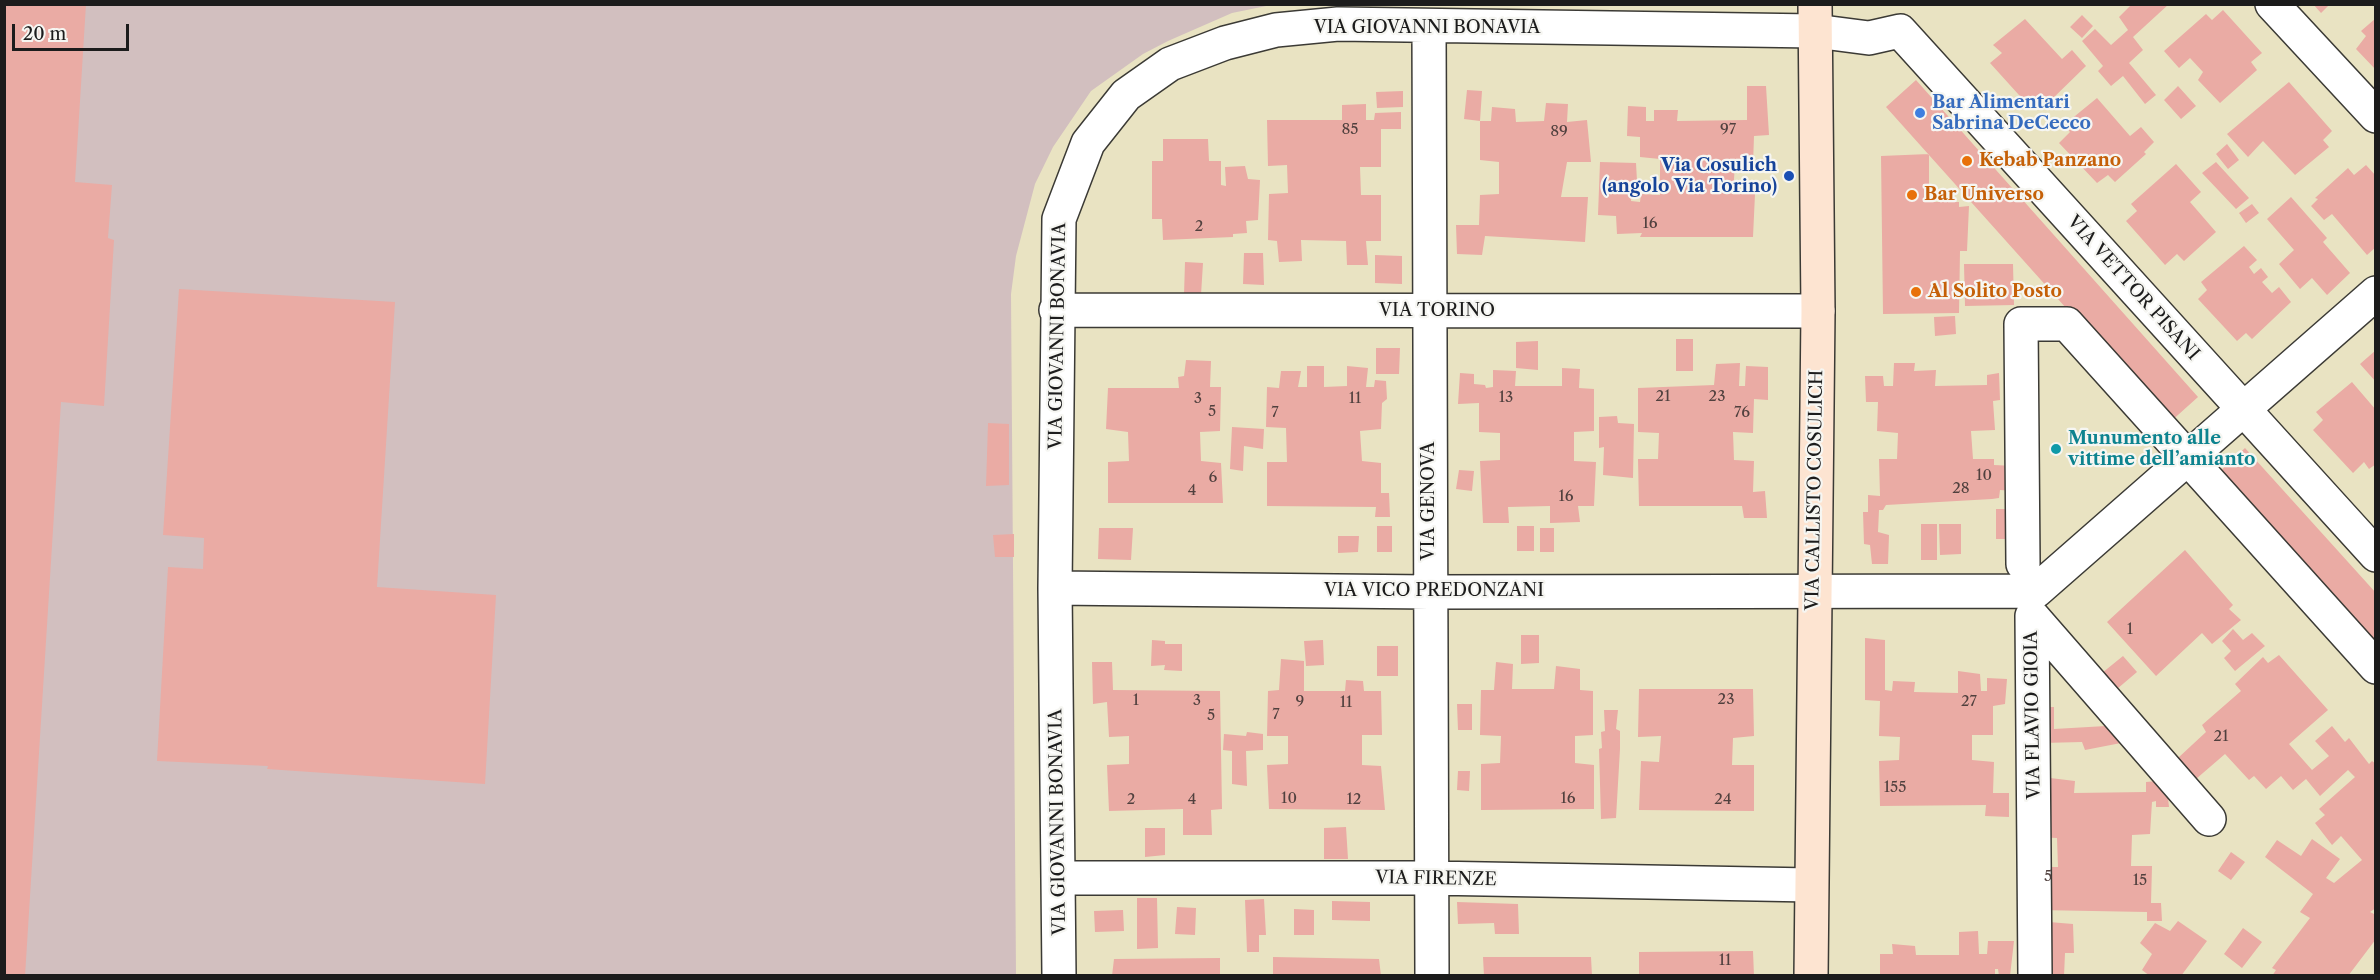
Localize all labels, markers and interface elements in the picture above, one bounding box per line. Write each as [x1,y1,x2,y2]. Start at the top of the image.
scale bar [15,12,132,50]
street label: VIA GIOVANNI BONAVIA [1314,17,1540,39]
text: 20 m [23,23,66,45]
place label: Bar Alimentari Sabrina DeCecco [1932,92,2091,134]
marker: Bar Alimentari Sabrina DeCecco [1913,106,1927,120]
house number: 85 [1341,121,1359,139]
house number: 97 [1720,121,1736,139]
house number: 89 [1550,123,1568,141]
place label: Kebab Panzano [1979,150,2121,172]
marker: Kebab Panzano [1960,154,1974,168]
place label: Via Cosulich (angolo Via Torino) [1602,155,1777,198]
marker: Via Cosulich (angolo Via Torino) [1782,169,1796,183]
place label: Bar Universo [1924,184,2044,206]
marker: Bar Universo [1905,188,1919,202]
street label: VIA VETTOR PISANI [2062,211,2204,365]
house number: 16 [1642,215,1658,233]
house number: 2 [1195,218,1203,236]
street label: VIA GIOVANNI BONAVIA [1045,222,1071,450]
place label: Al Solito Posto [1928,281,2062,303]
marker: Al Solito Posto [1909,285,1923,299]
street label: VIA TORINO [1379,300,1495,322]
street label: VIA CALLISTO COSULICH [1802,369,1828,611]
house number: 21 [1656,388,1670,406]
house number: 23 [1709,388,1725,406]
house number: 13 [1499,389,1513,407]
house number: 3 [1194,390,1202,408]
house number: 11 [1349,390,1361,408]
house number: 5 [1208,403,1216,421]
house number: 7 [1271,404,1279,422]
house number: 76 [1734,404,1750,422]
place label: Munumento alle vittime dell’amianto [2068,428,2255,470]
street label: VIA GENOVA [1418,442,1440,560]
marker: Munumento alle vittime dell’amianto [2049,442,2063,456]
house number: 10 [1976,467,1992,485]
house number: 6 [1209,469,1217,487]
house number: 28 [1952,480,1970,498]
house number: 4 [1188,482,1196,500]
house number: 16 [1558,488,1574,506]
street label: VIA VICO PREDONZANI [1324,580,1544,602]
house number: 1 [2127,621,2133,639]
street label: VIA FLAVIO GIOIA [2021,631,2045,799]
house number: 23 [1718,691,1734,709]
house number: 1 [1133,692,1139,710]
house number: 3 [1193,692,1201,710]
house number: 9 [1296,693,1304,711]
house number: 27 [1961,693,1977,711]
house number: 11 [1340,694,1352,712]
house number: 7 [1272,706,1280,724]
house number: 5 [1207,707,1215,725]
street label: VIA GIOVANNI BONAVIA [1045,708,1071,936]
house number: 21 [2214,728,2228,746]
house number: 155 [1884,779,1906,797]
house number: 10 [1281,790,1297,808]
house number: 16 [1560,790,1576,808]
house number: 2 [1127,791,1135,809]
house number: 4 [1188,791,1196,809]
house number: 12 [1347,791,1361,809]
house number: 24 [1714,791,1732,809]
street label: VIA FIRENZE [1375,867,1497,891]
house number: 5 [2044,868,2052,886]
house number: 15 [2133,872,2147,890]
house number: 11 [1719,952,1731,970]

